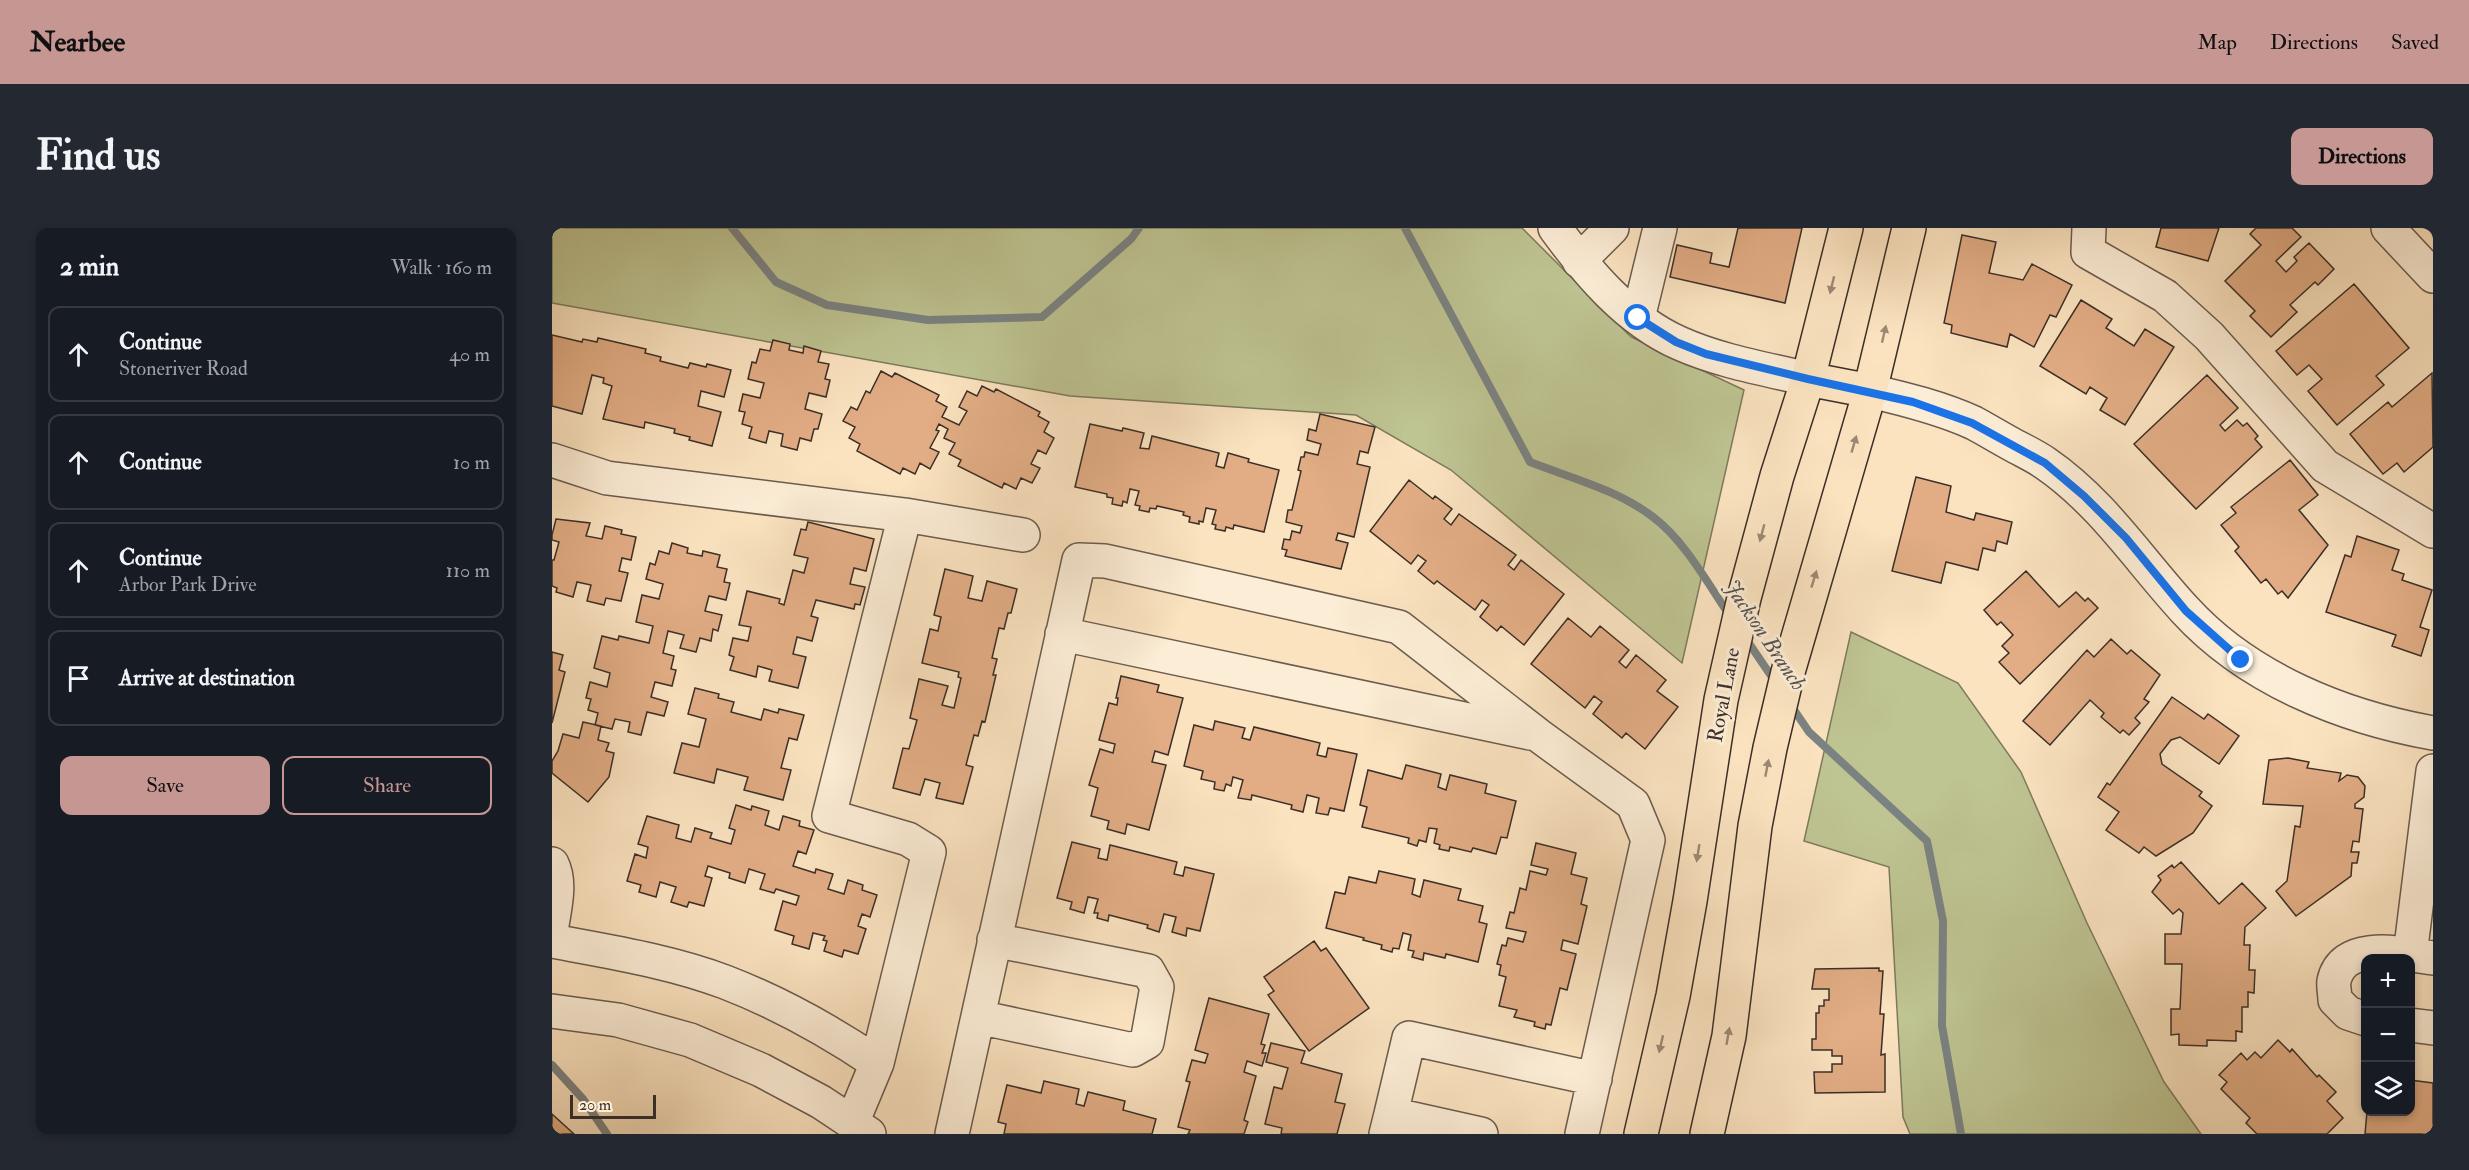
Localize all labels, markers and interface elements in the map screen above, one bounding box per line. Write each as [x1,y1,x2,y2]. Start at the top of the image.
text: Nearbee [30,25,125,60]
text: Map [2197,29,2237,56]
text: Directions [2270,29,2358,56]
text: Saved [2391,29,2439,56]
button: Directions [2291,128,2433,185]
text: Find us [36,130,160,182]
text: 2 min [60,251,119,283]
text: Walk · 160 m [391,255,492,280]
one-way arrow [1826,276,1836,294]
route start [1624,304,1650,330]
one-way arrow [1879,325,1889,343]
text: Continue [119,328,202,356]
icon: ahead [62,338,95,371]
text: 40 m [449,342,490,367]
text: Stoneriver Road [119,356,248,381]
one-way arrow [1850,435,1860,453]
icon: ahead [62,446,95,479]
text: Continue [119,448,202,476]
text: 10 m [453,450,490,475]
one-way arrow [1756,523,1766,542]
text: Continue [119,544,202,572]
icon: ahead [62,554,95,587]
text: 110 m [446,558,490,583]
one-way arrow [1810,570,1819,588]
text: Arbor Park Drive [119,572,257,597]
water label: Jackson Branch [1718,574,1812,696]
street label: Royal Lane [1702,645,1746,745]
route end [2227,646,2253,672]
icon: arrive [62,662,95,695]
text: Arrive at destination [119,664,295,692]
button: Save [60,756,270,815]
button: Share [282,756,492,815]
one-way arrow [1763,758,1772,777]
one-way arrow [1693,843,1702,862]
map controls [2361,954,2415,1116]
button: + [2361,954,2415,1008]
button: − [2361,1008,2415,1062]
one-way arrow [1724,1026,1733,1045]
one-way arrow [1656,1035,1666,1054]
button: layers [2361,1062,2415,1116]
scale bar [570,1092,656,1120]
text: 20 m [579,1095,611,1115]

